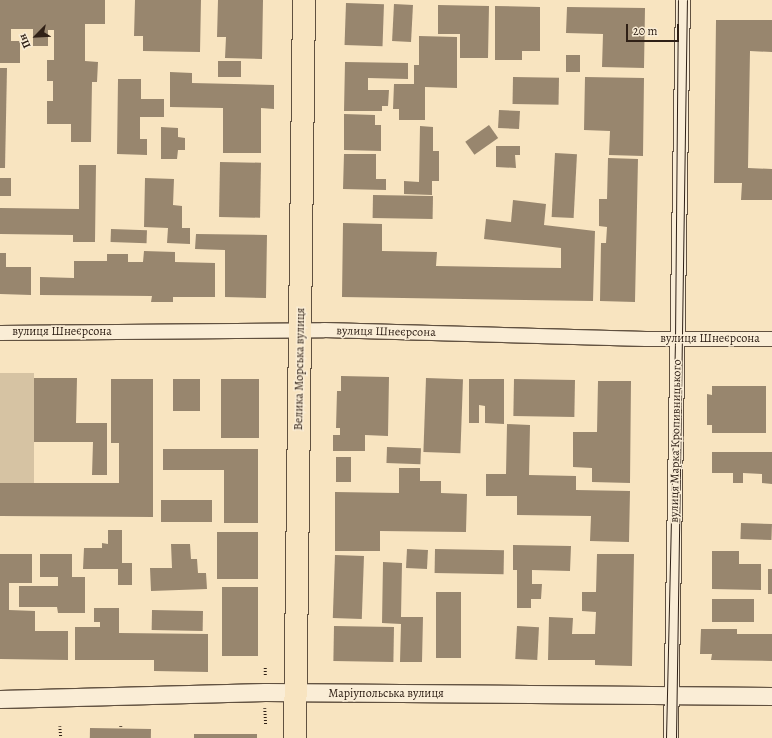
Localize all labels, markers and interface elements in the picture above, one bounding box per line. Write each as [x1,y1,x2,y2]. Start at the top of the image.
north arrow [16,16,56,56]
scale bar [628,16,681,42]
text: 20 m [633,23,657,39]
text: Пн [15,31,34,51]
street label: Велика Морська вулиця [292,308,308,430]
street label: вулиця Шнеєрсона [336,324,436,340]
street label: вулиця Шнеєрсона [12,325,112,339]
street label: вулиця Шнеєрсона [660,332,760,346]
street label: вулиця Марка Кропивницького [667,359,685,523]
street label: Маріупольська вулиця [328,687,444,701]

